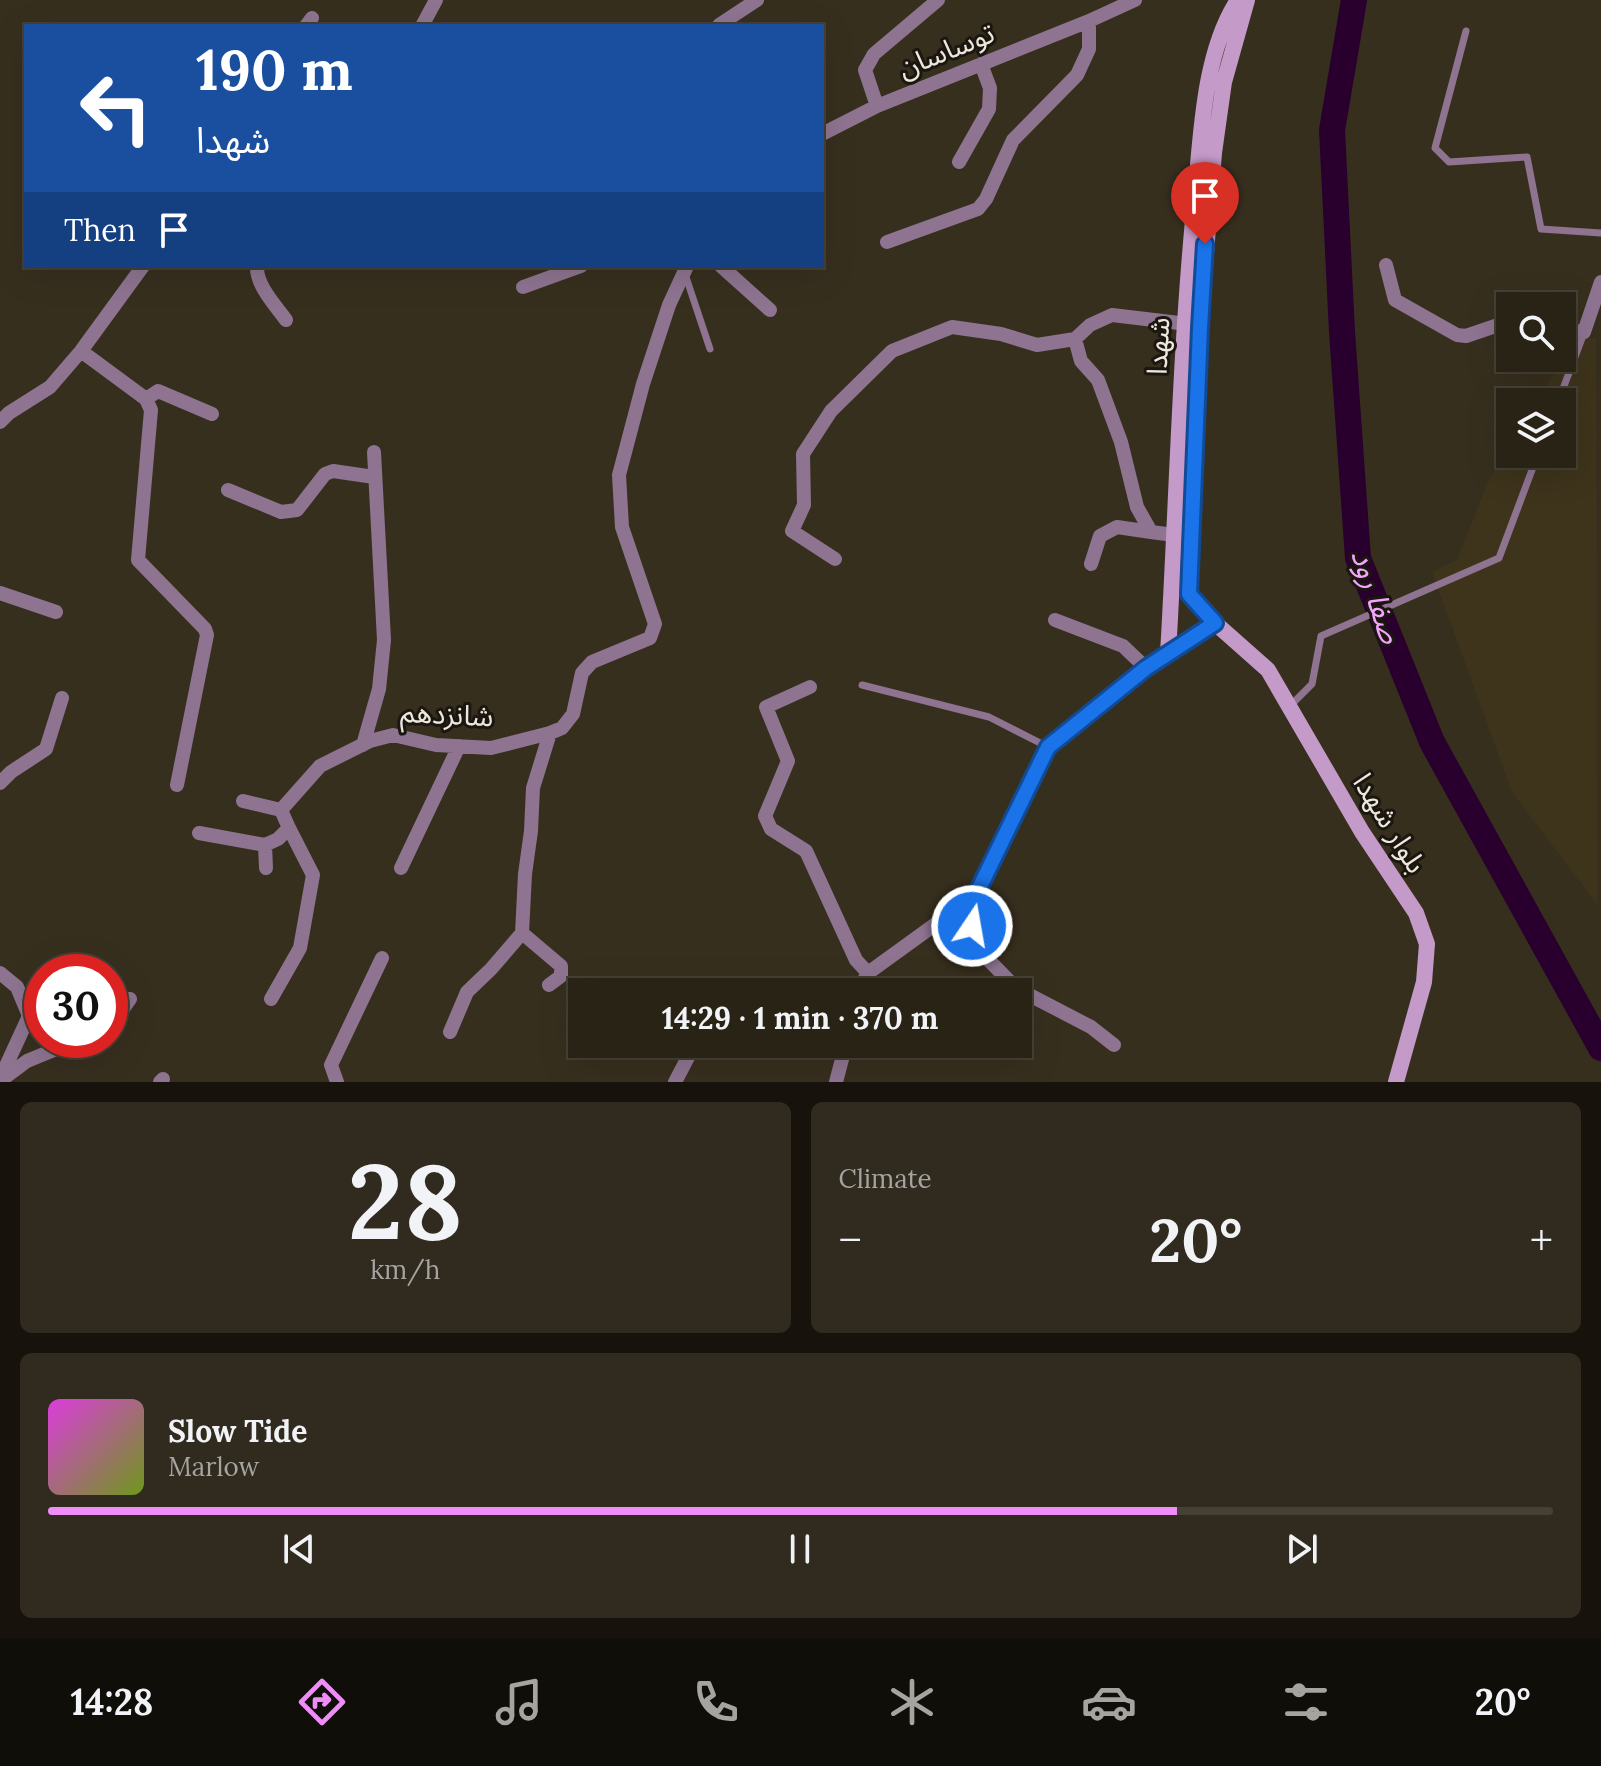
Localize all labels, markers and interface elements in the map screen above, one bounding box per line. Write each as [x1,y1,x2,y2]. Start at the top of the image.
street label: توساسان [892,14,1000,86]
text: 190 m [196,34,353,105]
icon: left [64,56,168,160]
text: شهدا [196,117,270,163]
pin [1171,162,1239,244]
icon: arrive [1183,174,1227,218]
icon: arrive [152,208,196,252]
text: Then [64,211,136,249]
map controls [1496,292,1576,468]
button: search [1496,292,1576,372]
street label: شهدا [1139,316,1177,376]
button: layers [1496,388,1576,468]
water label: صفا رود [1343,544,1411,649]
street label: شانزدهم [399,694,494,738]
street label: بلوار شهدا [1345,766,1435,880]
position arrow [930,884,1014,968]
speed limit sign: 30 [24,954,128,1058]
text: 14:29 · 1 min · 370 m [662,999,938,1037]
text: 28 [348,1134,463,1267]
text: Climate [839,1162,932,1195]
text: 20° [1149,1202,1242,1278]
text: − [839,1212,862,1268]
text: + [1530,1212,1553,1268]
text: km/h [370,1253,440,1286]
text: Slow Tide [168,1412,307,1450]
text: Marlow [168,1450,259,1483]
icon: previous [277,1527,321,1571]
icon: pause [778,1527,822,1571]
icon: next [1280,1527,1324,1571]
icon: directions [294,1674,350,1730]
icon: music [491,1674,547,1730]
icon: phone [688,1674,744,1730]
icon: climate [884,1674,940,1730]
icon: car [1081,1674,1137,1730]
icon: filters [1278,1674,1334,1730]
text: 14:28 [70,1679,153,1725]
text: 20° [1475,1679,1531,1725]

